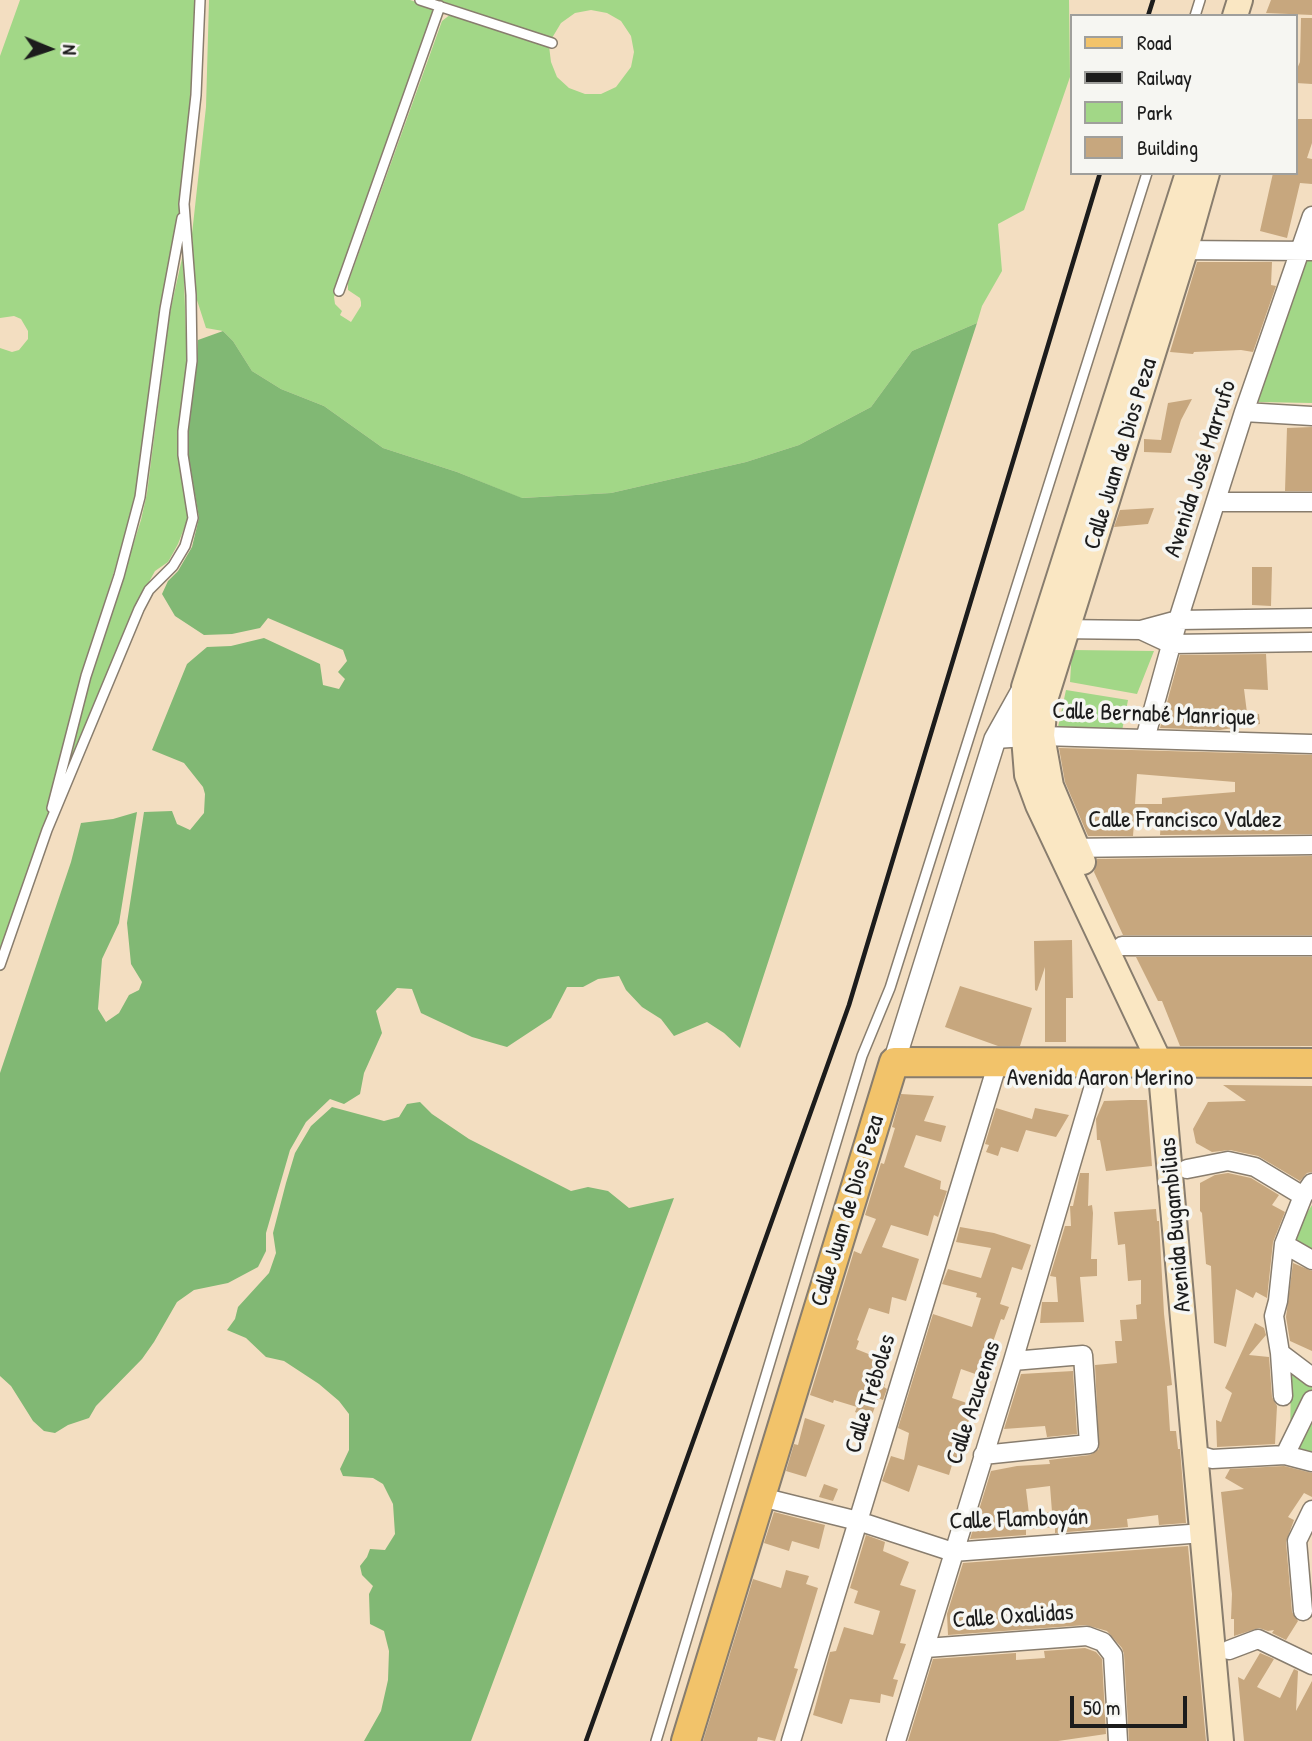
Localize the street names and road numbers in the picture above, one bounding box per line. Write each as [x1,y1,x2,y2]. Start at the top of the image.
street label: Calle Juan de Dios Peza [1078,355,1164,553]
street label: Avenida José Marrufo [1159,377,1243,561]
street label: Calle Bernabé Manrique [1052,697,1256,733]
street label: Calle Francisco Valdez [1088,807,1282,835]
street label: Avenida Aaron Merino [1007,1065,1193,1093]
street label: Calle Juan de Dios Peza [805,1112,891,1310]
street label: Avenida Bugambilias [1154,1136,1198,1314]
street label: Calle Tréboles [839,1331,903,1457]
street label: Calle Azucenas [941,1338,1007,1468]
street label: Calle Flamboyán [949,1503,1089,1537]
street label: Calle Oxalidas [952,1598,1074,1636]

